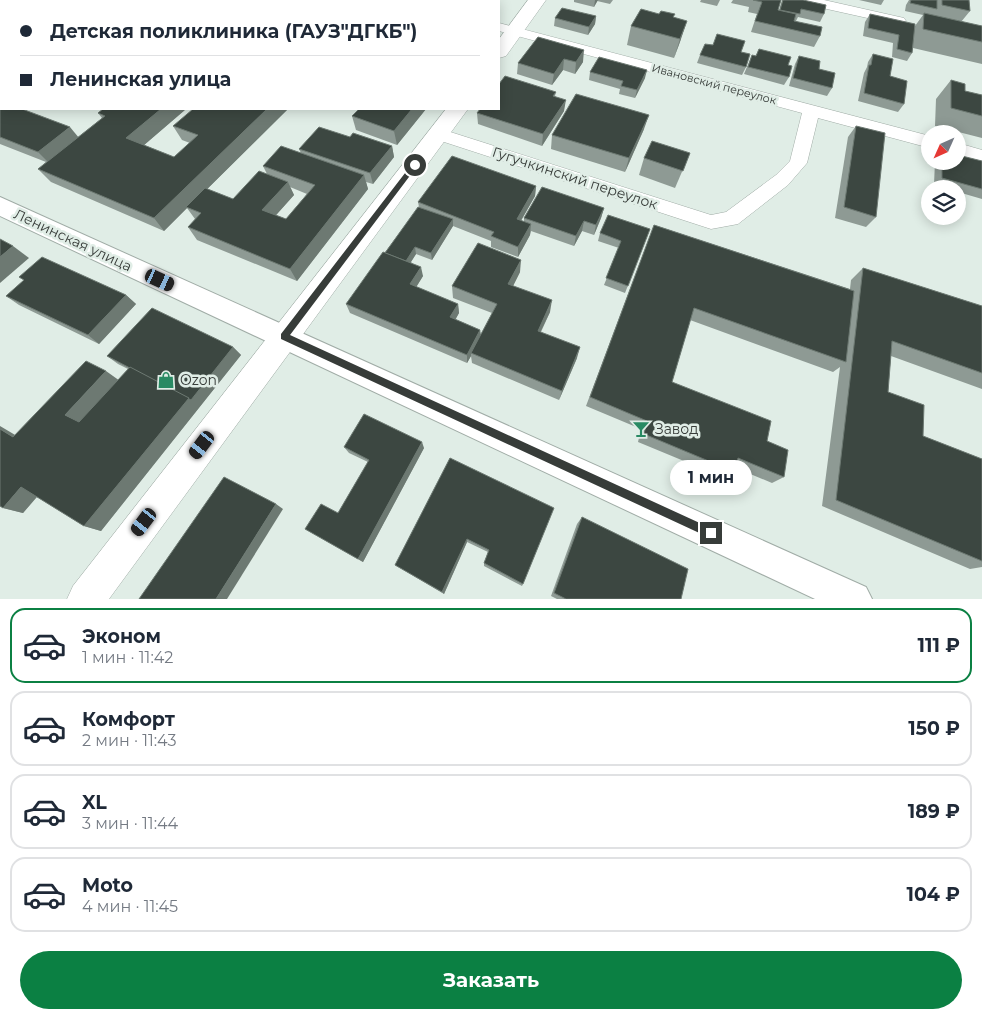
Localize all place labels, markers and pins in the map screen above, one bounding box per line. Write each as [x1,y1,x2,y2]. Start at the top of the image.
shop icon: Ozon [156,370,176,390]
place label: Ozon [180,371,217,389]
bar icon: Завод [631,419,651,439]
place label: Завод [655,420,698,438]

